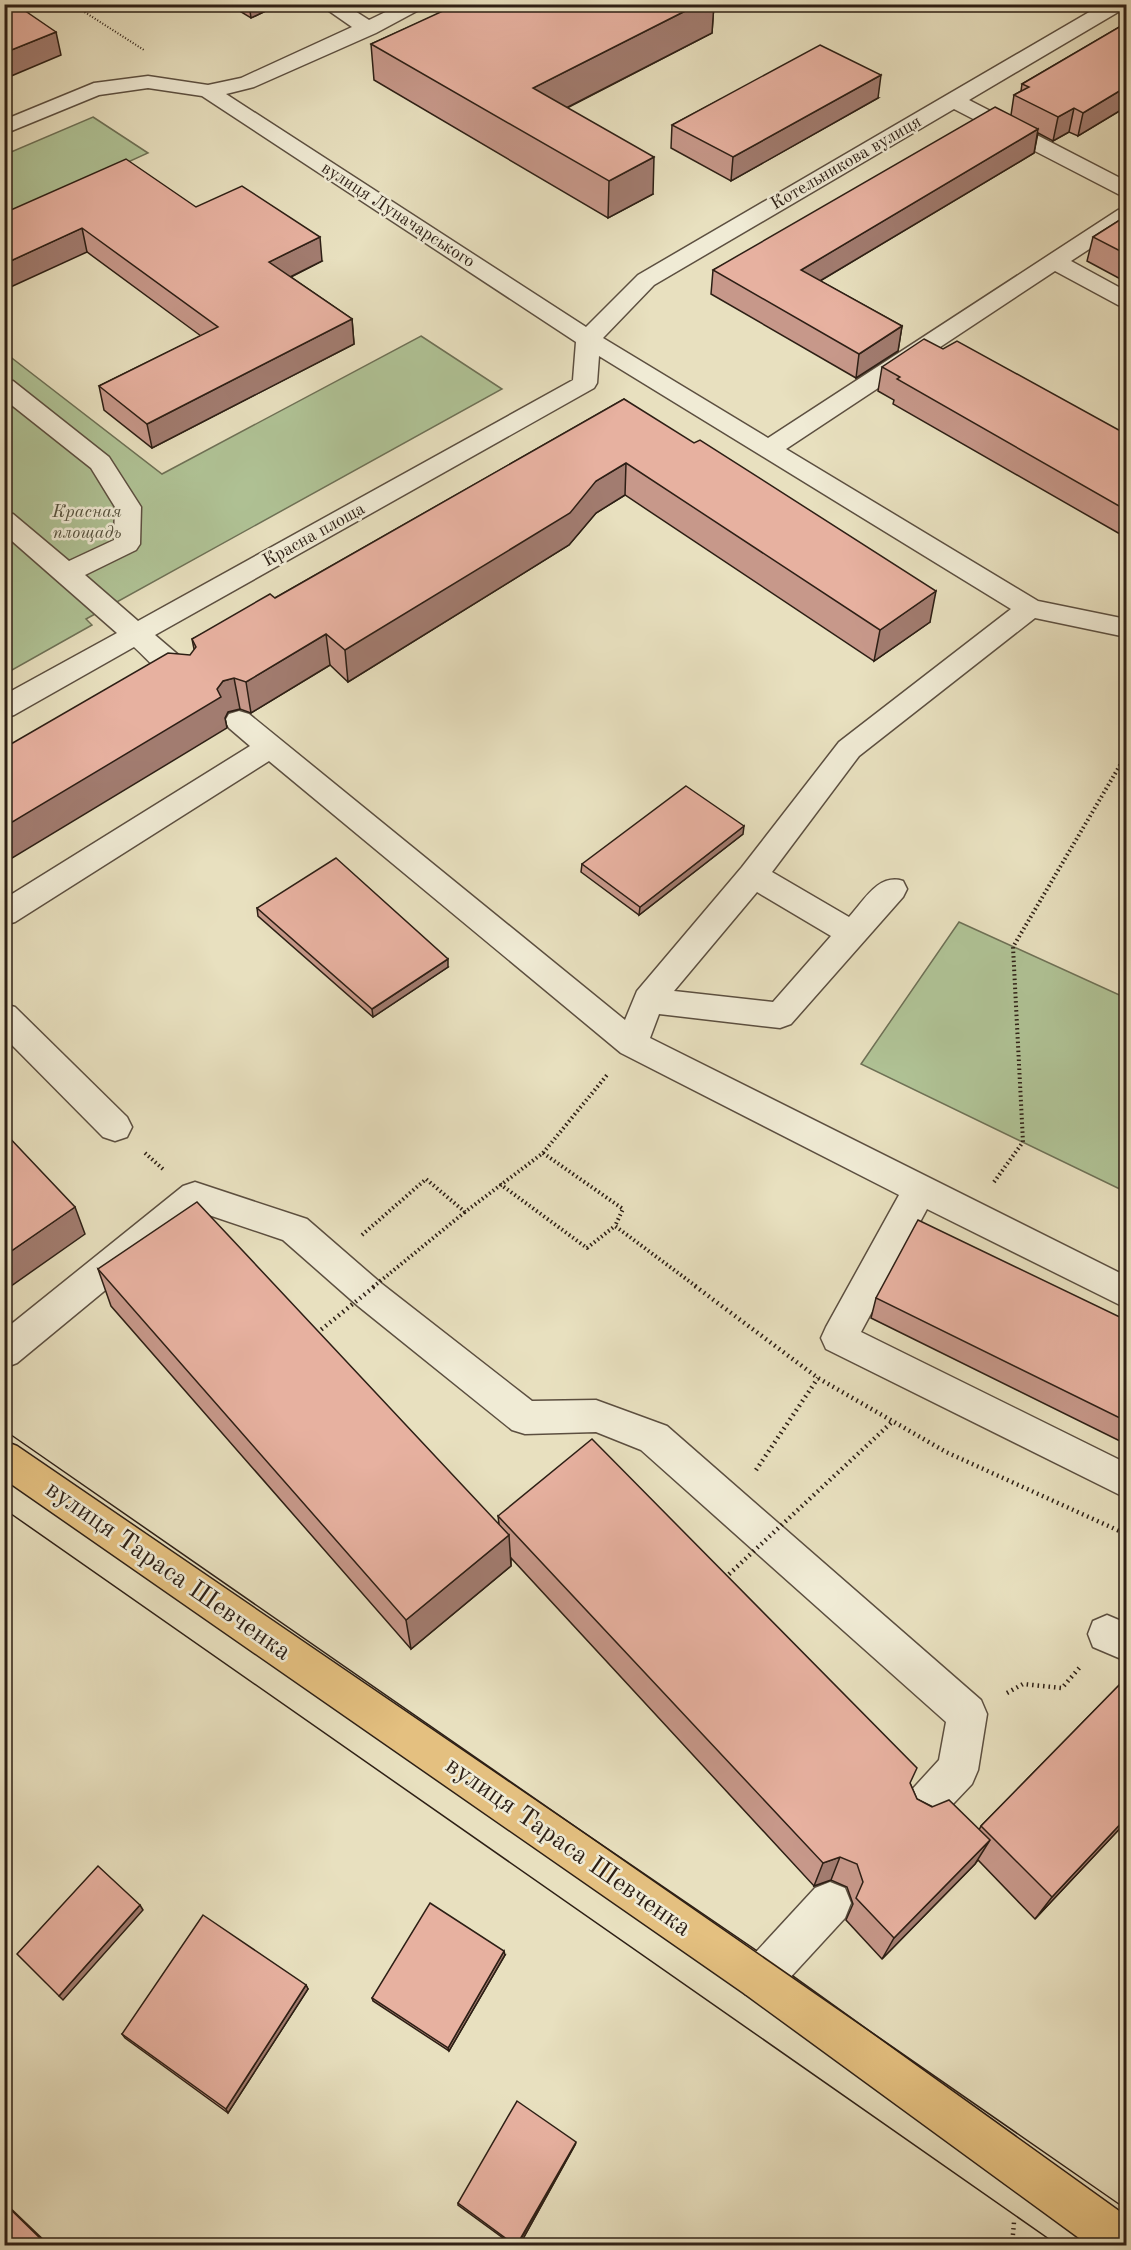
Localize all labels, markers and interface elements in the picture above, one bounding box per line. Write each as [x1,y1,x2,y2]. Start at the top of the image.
street label: Котельникова вулиця [768,113,924,213]
street label: вулиця Луначарського [318,159,478,271]
street label: Красна площа [260,500,368,570]
park label: Красная площадь [51,503,122,542]
street label: вулиця Тараса Шевченка [41,1476,296,1666]
street label: вулиця Тараса Шевченка [441,1752,696,1942]

